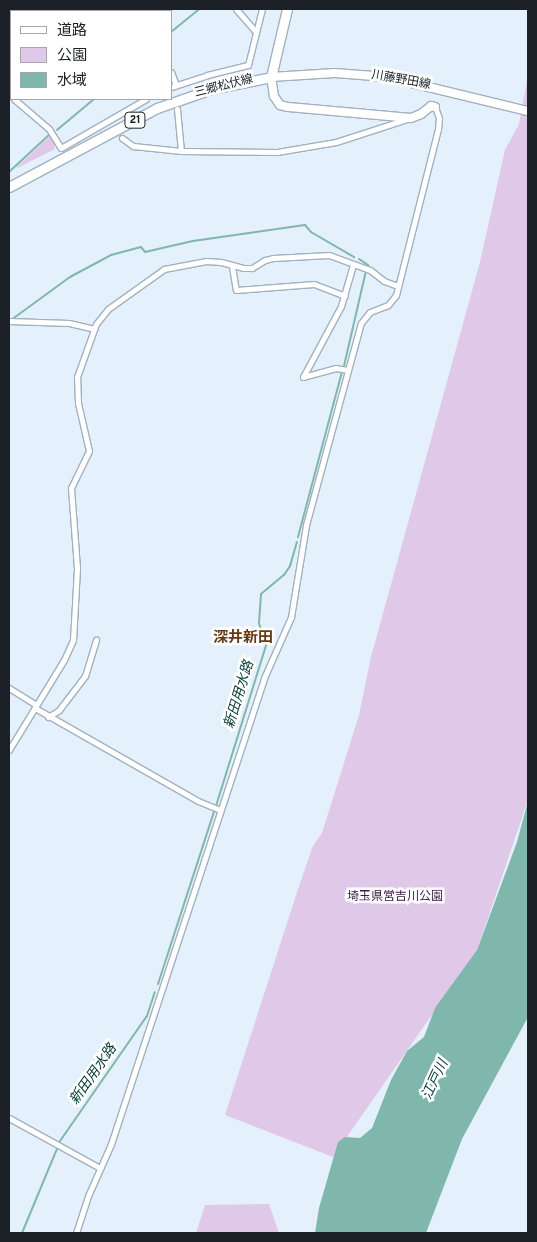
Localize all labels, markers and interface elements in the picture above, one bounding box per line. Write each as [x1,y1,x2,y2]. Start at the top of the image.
legend [10,10,172,100]
text: 道路 [57,22,87,41]
text: 公園 [57,47,87,66]
street label: 川藤野田線 [370,69,432,93]
text: 水域 [57,72,87,91]
street label: 三郷松伏線 [193,73,255,101]
road number: 21 [124,112,146,128]
district label: 深井新田 [213,630,273,648]
water label: 新田用水路 [222,659,258,731]
park label: 埼玉県営吉川公園 [347,891,443,905]
water label: 新田用水路 [67,1042,121,1108]
water label: 江戸川 [420,1057,452,1103]

